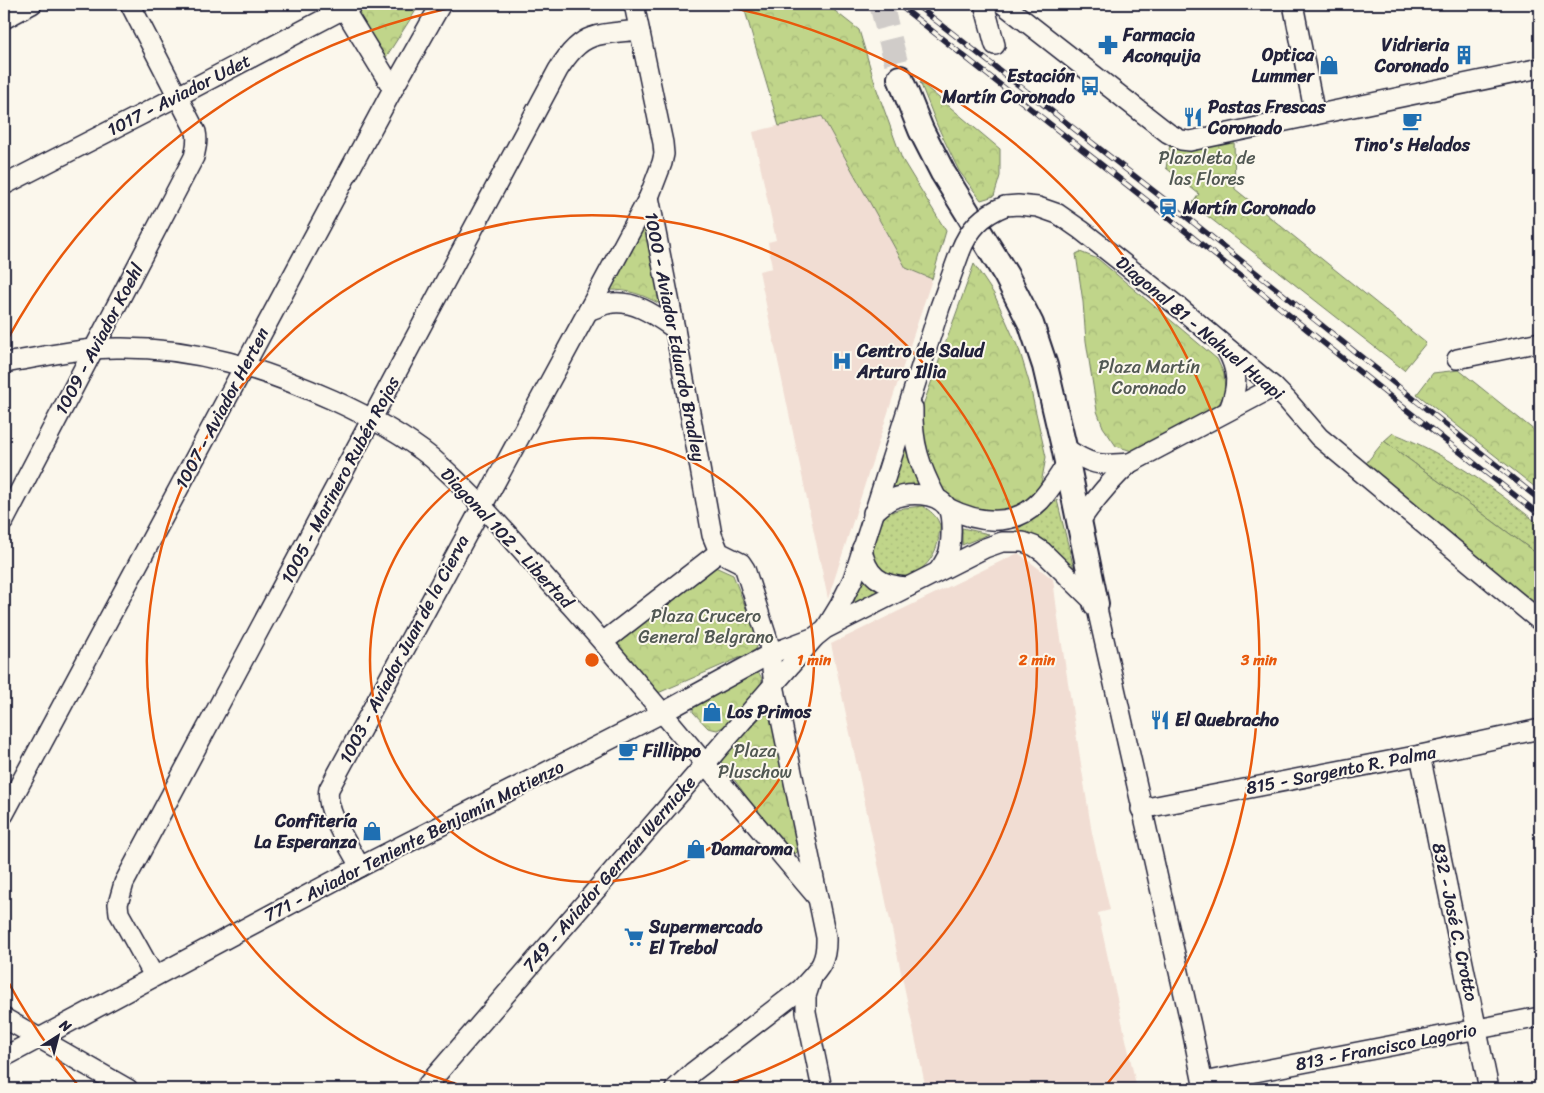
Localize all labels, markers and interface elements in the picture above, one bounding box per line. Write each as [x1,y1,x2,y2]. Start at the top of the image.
place label: Farmacia Aconquija [1122,19,1201,72]
place label: Vidrieria Coronado [1374,29,1450,82]
pharmacy icon: Farmacia Aconquija [1097,34,1119,56]
place label: Optica Lummer [1252,39,1316,92]
building icon: Vidrieria Coronado [1453,44,1475,66]
street label: 1017 - Aviador Udet [101,45,257,145]
shop icon: Optica Lummer [1318,54,1340,76]
place label: Estación Martín Coronado [941,60,1076,113]
bus stop icon: Estación Martín Coronado [1079,75,1101,97]
place label: Pastas Frescas Coronado [1207,91,1326,144]
restaurant icon: Pastas Frescas Coronado [1182,106,1204,128]
cafe icon: Tino's Helados [1401,110,1423,132]
place label: Tino's Helados [1354,129,1471,161]
park label: Plazoleta de las Flores [1159,142,1255,195]
place label: Martín Coronado [1182,192,1317,224]
station icon: Martín Coronado [1157,197,1179,219]
street label: 1000 - Aviador Eduardo Bradley [635,209,715,465]
street label: Diagonal 81 - Nahuel Huapi [1108,247,1292,409]
street label: 1009 - Aviador Koehl [45,257,153,421]
street label: 1007 - Aviador Herten [166,321,278,495]
place label: Centro de Salud Arturo Illia [856,335,985,388]
hospital icon: Centro de Salud Arturo Illia [831,350,853,372]
park label: Plaza Martín Coronado [1098,351,1200,404]
street label: 1005 - Marinero Rubén Rojas [272,370,409,590]
street label: Diagonal 102 - Libertad [433,460,583,617]
street label: 1003 - Aviador Juan de la Cierva [330,529,478,769]
park label: Plaza Crucero General Belgrano [638,600,774,653]
text: 1 min [797,647,832,673]
text: 2 min [1018,647,1056,673]
text: 3 min [1240,647,1278,673]
centre of rings [583,651,601,669]
place label: Los Primos [727,696,812,728]
shop icon: Los Primos [701,701,723,723]
place label: El Quebracho [1175,704,1280,736]
restaurant icon: El Quebracho [1149,709,1171,731]
place label: Fillippo [642,735,701,767]
park label: Plaza Pluschow [718,735,793,788]
street label: 815 - Sargento R. Palma [1243,736,1440,804]
cafe icon: Fillippo [617,740,639,762]
street label: 771 - Aviador Teniente Benjamín Matienzo [258,751,570,931]
street label: 749 - Aviador Germán Wernicke [514,768,704,980]
place label: Confitería La Esperanza [254,805,358,858]
shop icon: Confitería La Esperanza [361,820,383,842]
place label: Damaroma [711,833,793,865]
shop icon: Damaroma [685,838,707,860]
street label: 832 - José C. Crotto [1423,840,1487,1004]
place label: Supermercado El Trebol [648,911,763,964]
supermarket icon: Supermercado El Trebol [623,926,645,948]
north arrow [32,1010,82,1060]
text: N [53,1012,77,1039]
street label: 813 - Francisco Lagorio [1293,1014,1479,1080]

